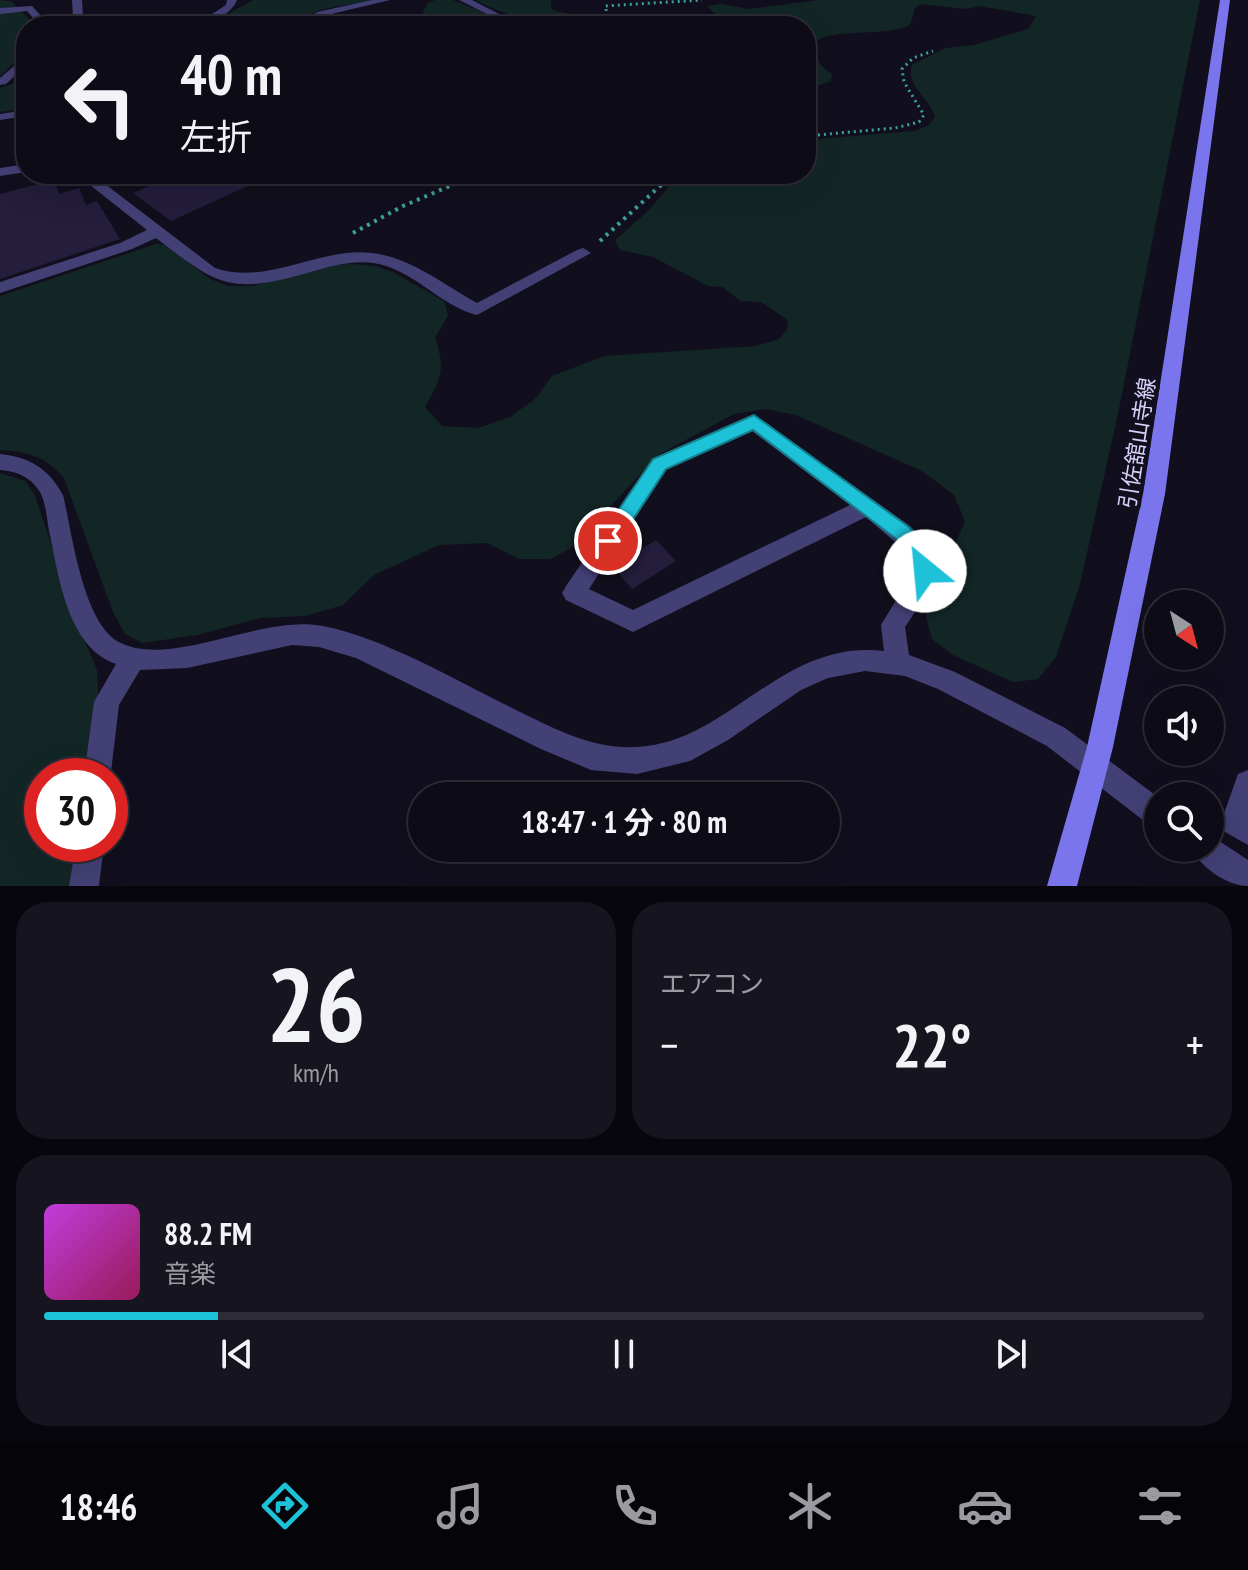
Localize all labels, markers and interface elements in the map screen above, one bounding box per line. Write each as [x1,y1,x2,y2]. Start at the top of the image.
text: 40 m [180,38,282,110]
icon: left [48,48,152,152]
text: 左折 [180,113,252,160]
street label: 引佐舘山寺線 [1113,376,1161,510]
pin [574,507,642,575]
icon: arrive [586,519,630,563]
position arrow [883,529,967,613]
north arrow [1144,590,1224,670]
map controls [1144,590,1224,862]
button: sound [1144,686,1224,766]
speed limit sign: 30 [24,758,128,862]
button: search [1144,782,1224,862]
text: 18:47 · 1 分 · 80 m [521,802,727,841]
text: 26 [266,936,366,1071]
text: エアコン [660,967,764,1000]
text: 22° [892,1006,972,1084]
text: − [660,1016,678,1073]
text: + [1186,1016,1204,1073]
text: km/h [293,1056,339,1089]
text: 88.2 FM [164,1214,252,1253]
text: 音楽 [164,1257,216,1290]
icon: previous [215,1332,259,1376]
icon: pause [602,1332,646,1376]
icon: next [989,1332,1033,1376]
icon: directions [257,1478,313,1534]
icon: music [432,1478,488,1534]
icon: phone [607,1478,663,1534]
icon: climate [782,1478,838,1534]
icon: car [957,1478,1013,1534]
icon: filters [1132,1478,1188,1534]
text: 18:46 [60,1483,137,1530]

